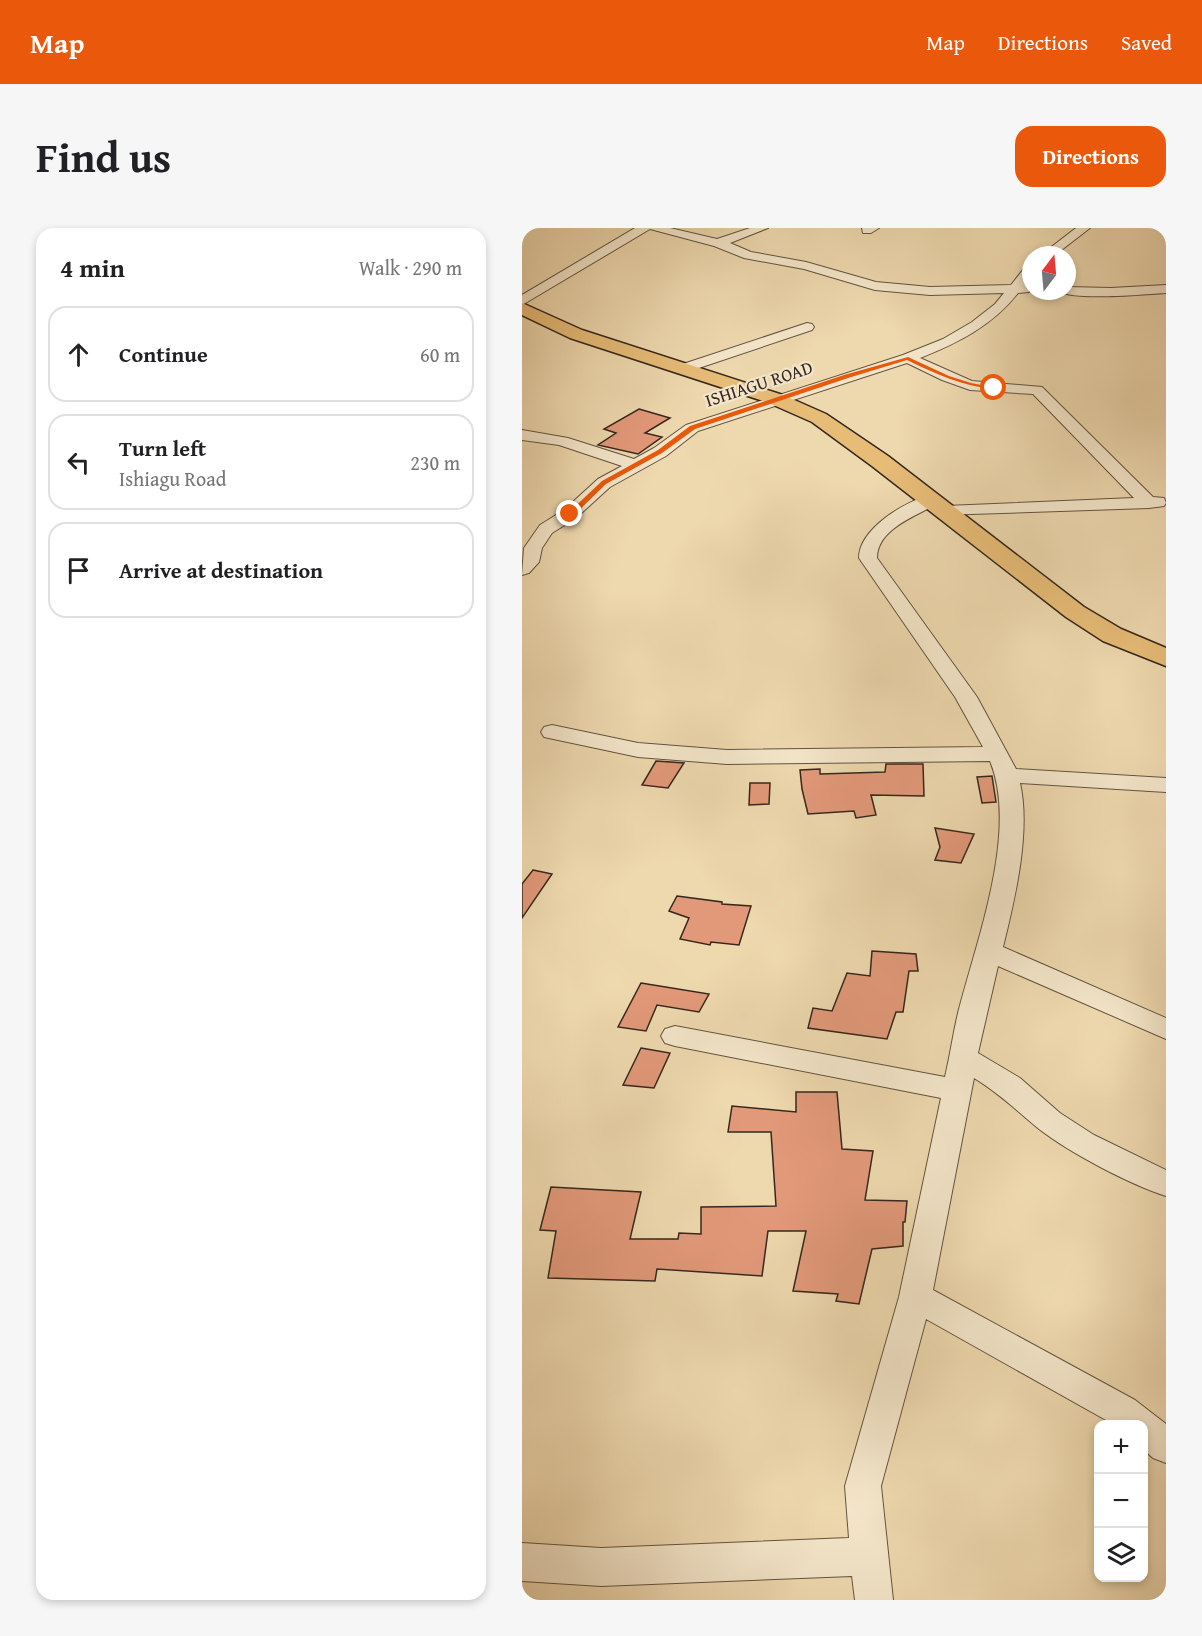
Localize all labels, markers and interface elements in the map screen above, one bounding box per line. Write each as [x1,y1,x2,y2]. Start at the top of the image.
text: Map [30,22,84,63]
text: Map [926,27,965,58]
text: Directions [998,27,1088,58]
text: Saved [1121,27,1172,58]
text: Find us [36,126,171,187]
button: Directions [1015,126,1166,187]
north arrow [1022,246,1076,300]
text: 4 min [60,248,125,287]
text: Walk · 290 m [359,253,462,282]
icon: ahead [62,338,95,371]
text: Continue [119,338,208,370]
text: 60 m [420,340,460,369]
street label: ISHIAGU ROAD [702,353,816,414]
route start [980,374,1006,400]
text: Turn left [119,432,206,464]
icon: left [62,446,95,479]
text: 230 m [410,448,460,477]
text: Ishiagu Road [119,464,226,493]
route end [556,500,582,526]
icon: arrive [62,554,95,587]
text: Arrive at destination [119,554,323,586]
map controls [1094,1420,1148,1582]
button: + [1094,1420,1148,1474]
button: − [1094,1474,1148,1528]
button: layers [1094,1528,1148,1582]

